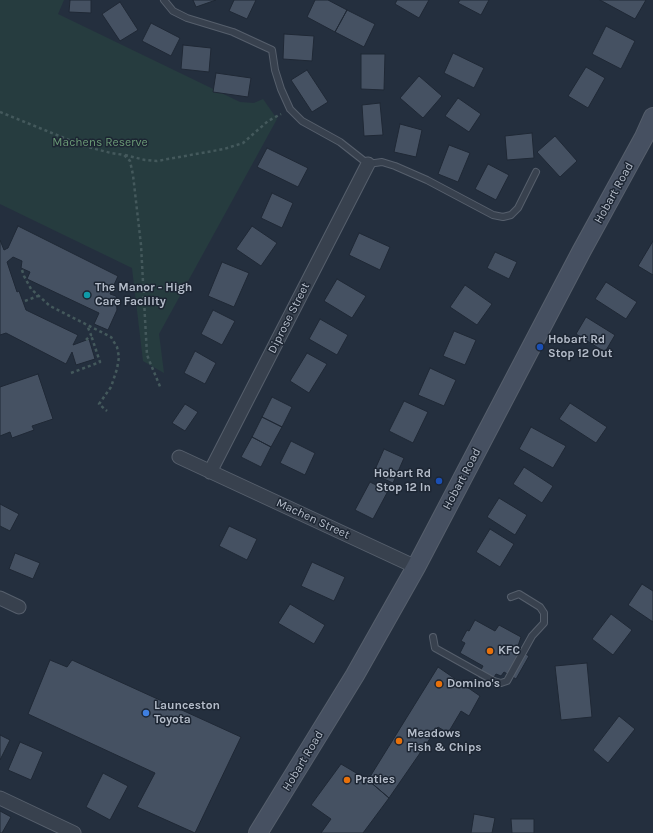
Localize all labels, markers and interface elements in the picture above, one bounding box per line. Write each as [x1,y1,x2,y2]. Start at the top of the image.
park label: Machens Reserve [52,136,148,150]
street label: Hobart Road [591,160,637,226]
street label: Diprose Street [265,280,313,356]
place label: The Manor - High Care Facility [95,281,192,309]
marker: The Manor - High Care Facility [82,290,92,300]
place label: Hobart Rd Stop 12 Out [548,333,613,361]
marker: Hobart Rd Stop 12 Out [535,342,545,352]
street label: Hobart Road [440,446,484,512]
place label: Hobart Rd Stop 12 In [374,467,431,495]
marker: Hobart Rd Stop 12 In [434,476,444,486]
street label: Machen Street [274,496,352,542]
place label: KFC [498,644,520,658]
marker: KFC [485,646,495,656]
place label: Domino's [447,677,500,691]
marker: Domino's [434,679,444,689]
place label: Launceston Toyota [154,699,220,727]
marker: Launceston Toyota [141,708,151,718]
place label: Meadows Fish & Chips [407,727,482,755]
street label: Hobart Road [279,728,327,794]
marker: Meadows Fish & Chips [394,736,404,746]
place label: Praties [355,773,395,787]
marker: Praties [342,775,352,785]

